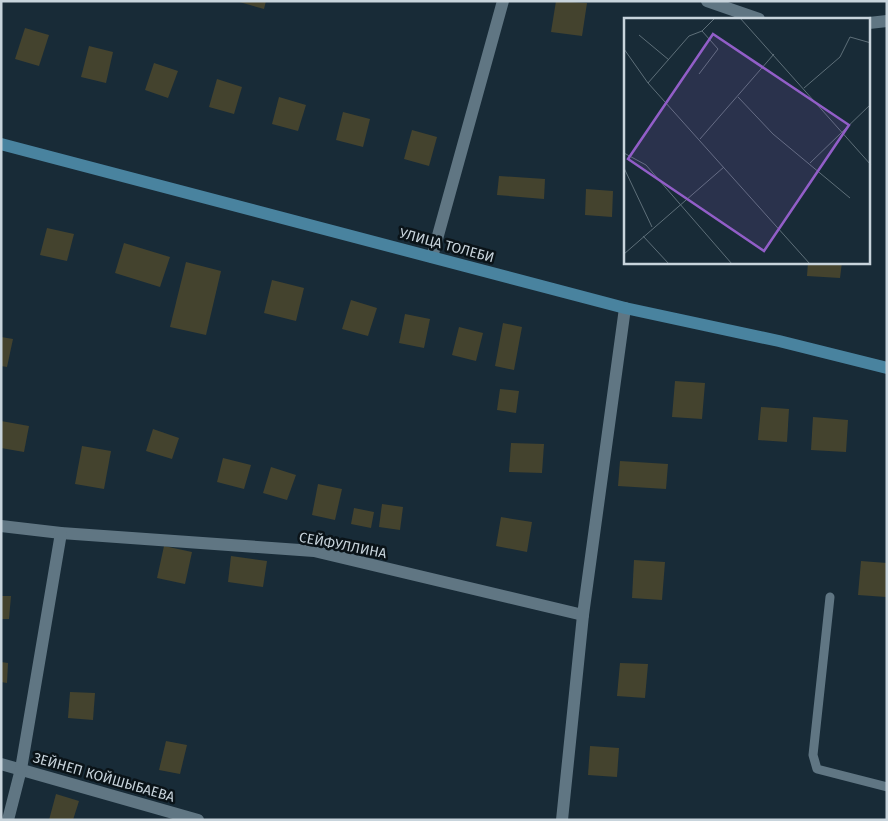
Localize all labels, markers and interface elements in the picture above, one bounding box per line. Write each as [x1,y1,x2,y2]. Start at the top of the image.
inset map [624,18,870,264]
street label: УЛИЦА ТОЛЕБИ [398,225,496,266]
street label: СЕЙФУЛЛИНА [298,529,388,562]
street label: ЗЕЙНЕП КОЙШЫБАЕВА [31,749,176,806]

